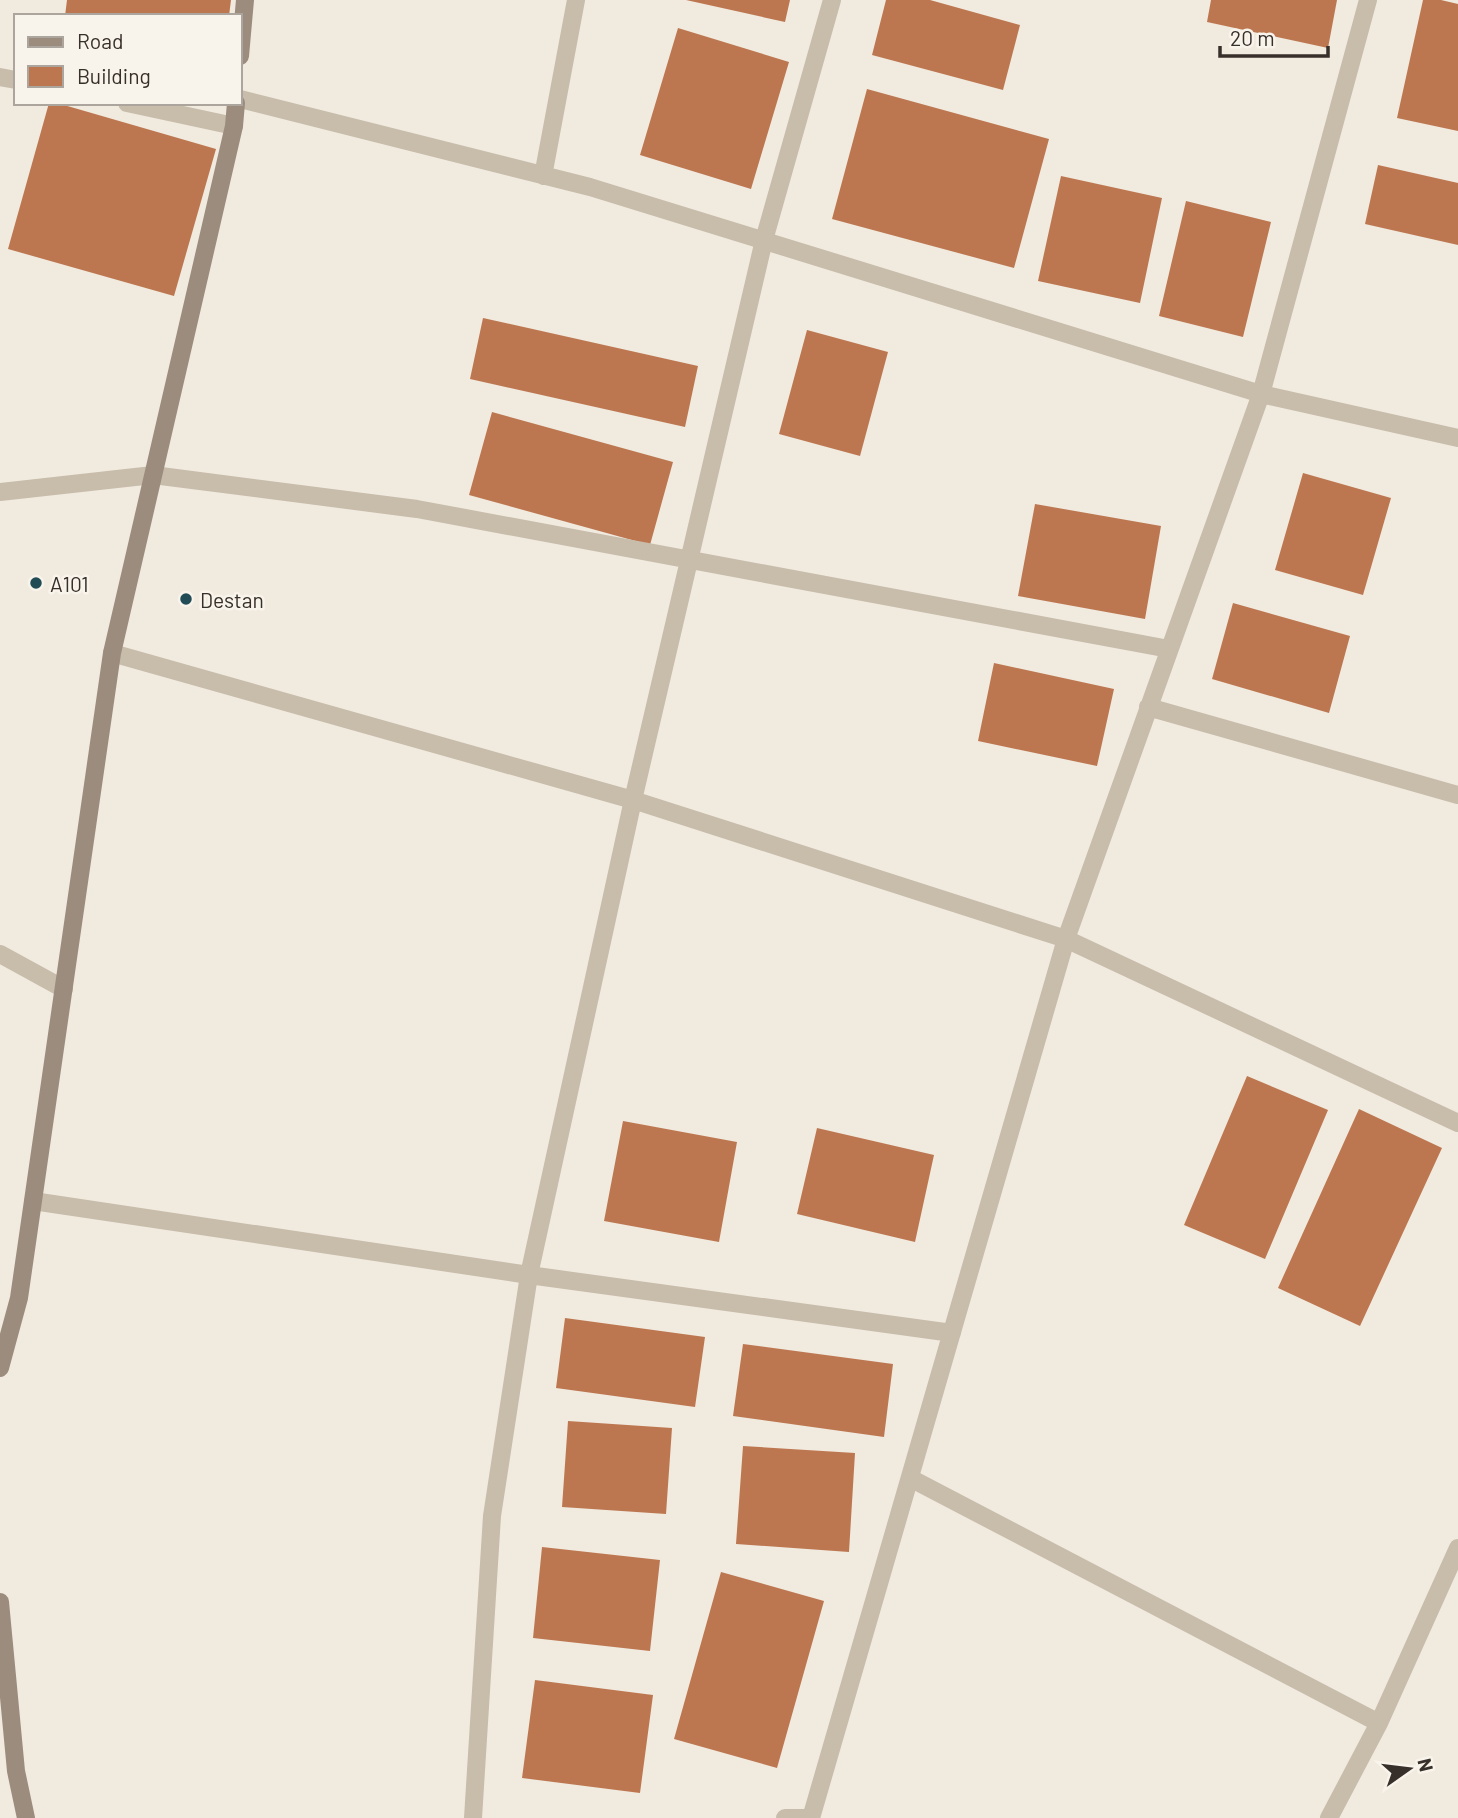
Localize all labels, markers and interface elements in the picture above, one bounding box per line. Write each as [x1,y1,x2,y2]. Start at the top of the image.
legend [14,14,242,105]
scale bar [1220,14,1328,58]
text: 20 m [1230,25,1275,50]
text: Road [77,28,123,53]
text: Building [77,63,151,88]
place label: A101 [50,571,89,596]
marker: A101 [28,575,44,591]
place label: Destan [200,587,264,612]
marker: Destan [178,591,194,607]
north arrow [1374,1734,1444,1804]
text: N [1413,1756,1439,1774]

